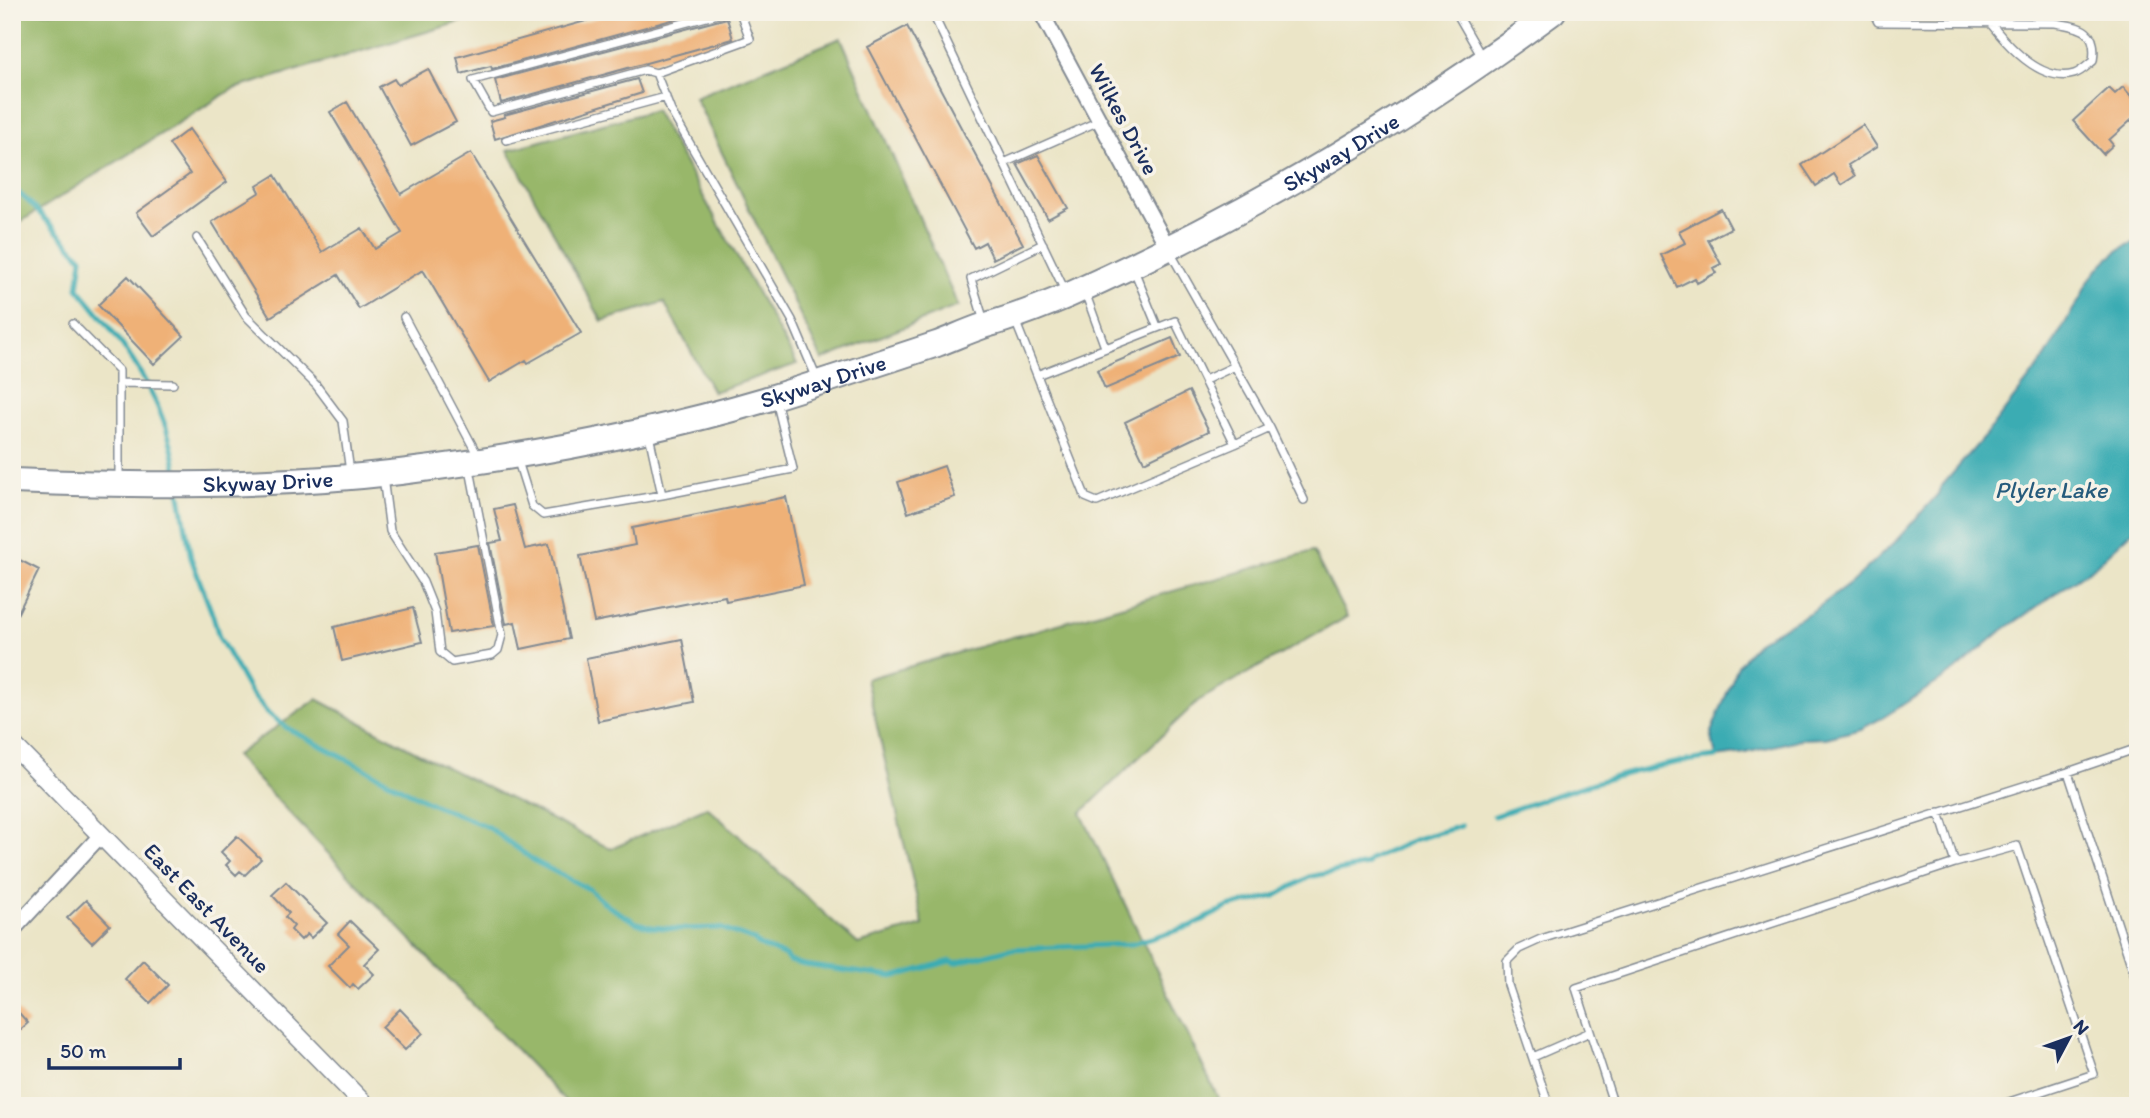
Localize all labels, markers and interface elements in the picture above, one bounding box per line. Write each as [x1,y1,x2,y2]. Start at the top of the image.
street label: Wilkes Drive [1083,59,1165,179]
street label: Skyway Drive [1278,107,1404,198]
street label: Skyway Drive [757,348,890,414]
street label: Skyway Drive [202,464,334,498]
water label: Plyler Lake [1995,475,2109,504]
street label: East East Avenue [138,837,276,979]
north arrow [2035,1002,2104,1072]
text: N [2069,1015,2094,1040]
scale bar [49,1027,180,1071]
text: 50 m [60,1038,107,1063]

